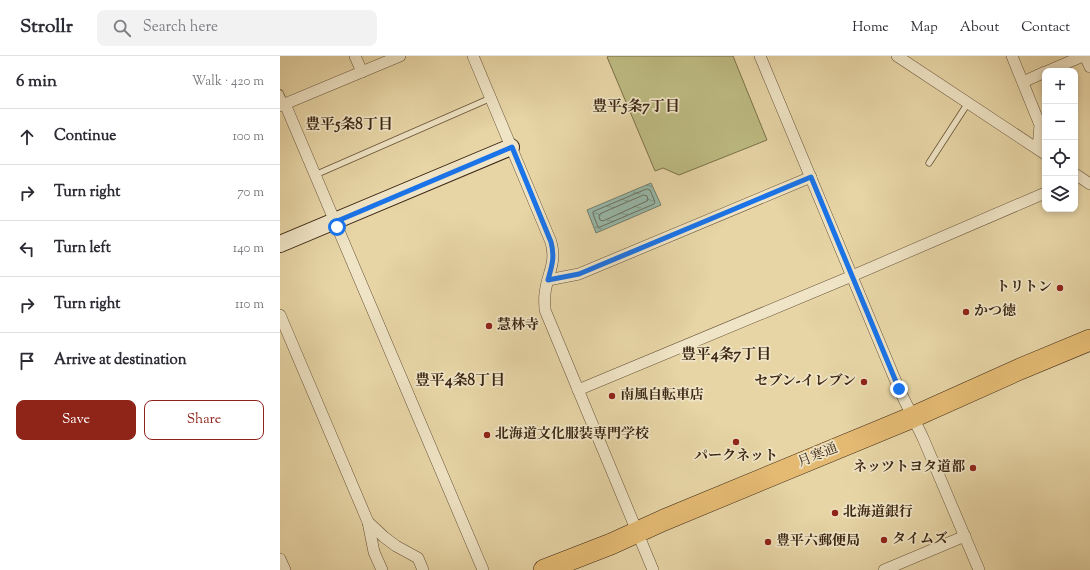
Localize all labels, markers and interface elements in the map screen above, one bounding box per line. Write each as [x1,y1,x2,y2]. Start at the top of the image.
search box [97,10,377,46]
text: Strollr [20,14,73,41]
icon: search [111,17,133,39]
text: Search here [143,17,218,38]
text: Home [852,18,889,38]
text: Map [911,18,938,38]
text: About [960,18,999,38]
text: Contact [1021,18,1070,38]
map controls [1042,68,1078,212]
button: + [1042,68,1078,104]
text: 6 min [16,70,57,94]
text: Walk · 420 m [192,73,264,91]
district label: 豊平5条7丁目 [592,97,680,118]
button: − [1042,104,1078,140]
district label: 豊平5条8丁目 [305,115,393,136]
icon: ahead [16,126,38,148]
text: Continue [54,126,116,147]
text: 100 m [232,128,264,146]
button: locate [1042,140,1078,176]
button: layers [1042,176,1078,212]
icon: right [16,182,38,204]
text: Turn right [54,182,120,203]
text: 70 m [237,184,264,202]
route start [328,218,346,236]
icon: left [16,238,38,260]
text: Turn left [54,238,111,259]
text: 140 m [233,240,264,258]
place label: トリトン [996,278,1052,298]
marker: トリトン [1055,283,1065,293]
icon: right [16,294,38,316]
text: Turn right [54,294,120,315]
text: 110 m [235,296,264,314]
place label: かつ徳 [974,302,1016,322]
marker: かつ徳 [961,307,971,317]
place label: 慧林寺 [497,316,539,336]
marker: 慧林寺 [484,321,494,331]
district label: 豊平4条7丁目 [681,345,771,366]
icon: arrive [16,350,38,372]
text: Arrive at destination [54,350,187,371]
district label: 豊平4条8丁目 [415,371,505,392]
place label: セブン-イレブン [754,372,856,392]
marker: セブン-イレブン [859,377,869,387]
route end [890,380,908,398]
place label: 南風自転車店 [620,386,704,406]
marker: 南風自転車店 [607,391,617,401]
button: Save [16,400,136,440]
button: Share [144,400,264,440]
place label: 北海道文化服装専門学校 [495,425,649,445]
marker: 北海道文化服装専門学校 [482,430,492,440]
marker: パークネット [731,437,741,447]
street label: 月寒通 [795,439,841,473]
place label: パークネット [694,447,778,467]
place label: ネッツトヨタ道都 [853,458,965,478]
marker: ネッツトヨタ道都 [968,463,978,473]
place label: 北海道銀行 [843,503,913,523]
marker: 北海道銀行 [830,508,840,518]
place label: タイムズ [892,530,948,550]
place label: 豊平六郵便局 [776,532,860,552]
marker: タイムズ [879,535,889,545]
marker: 豊平六郵便局 [763,537,773,547]

